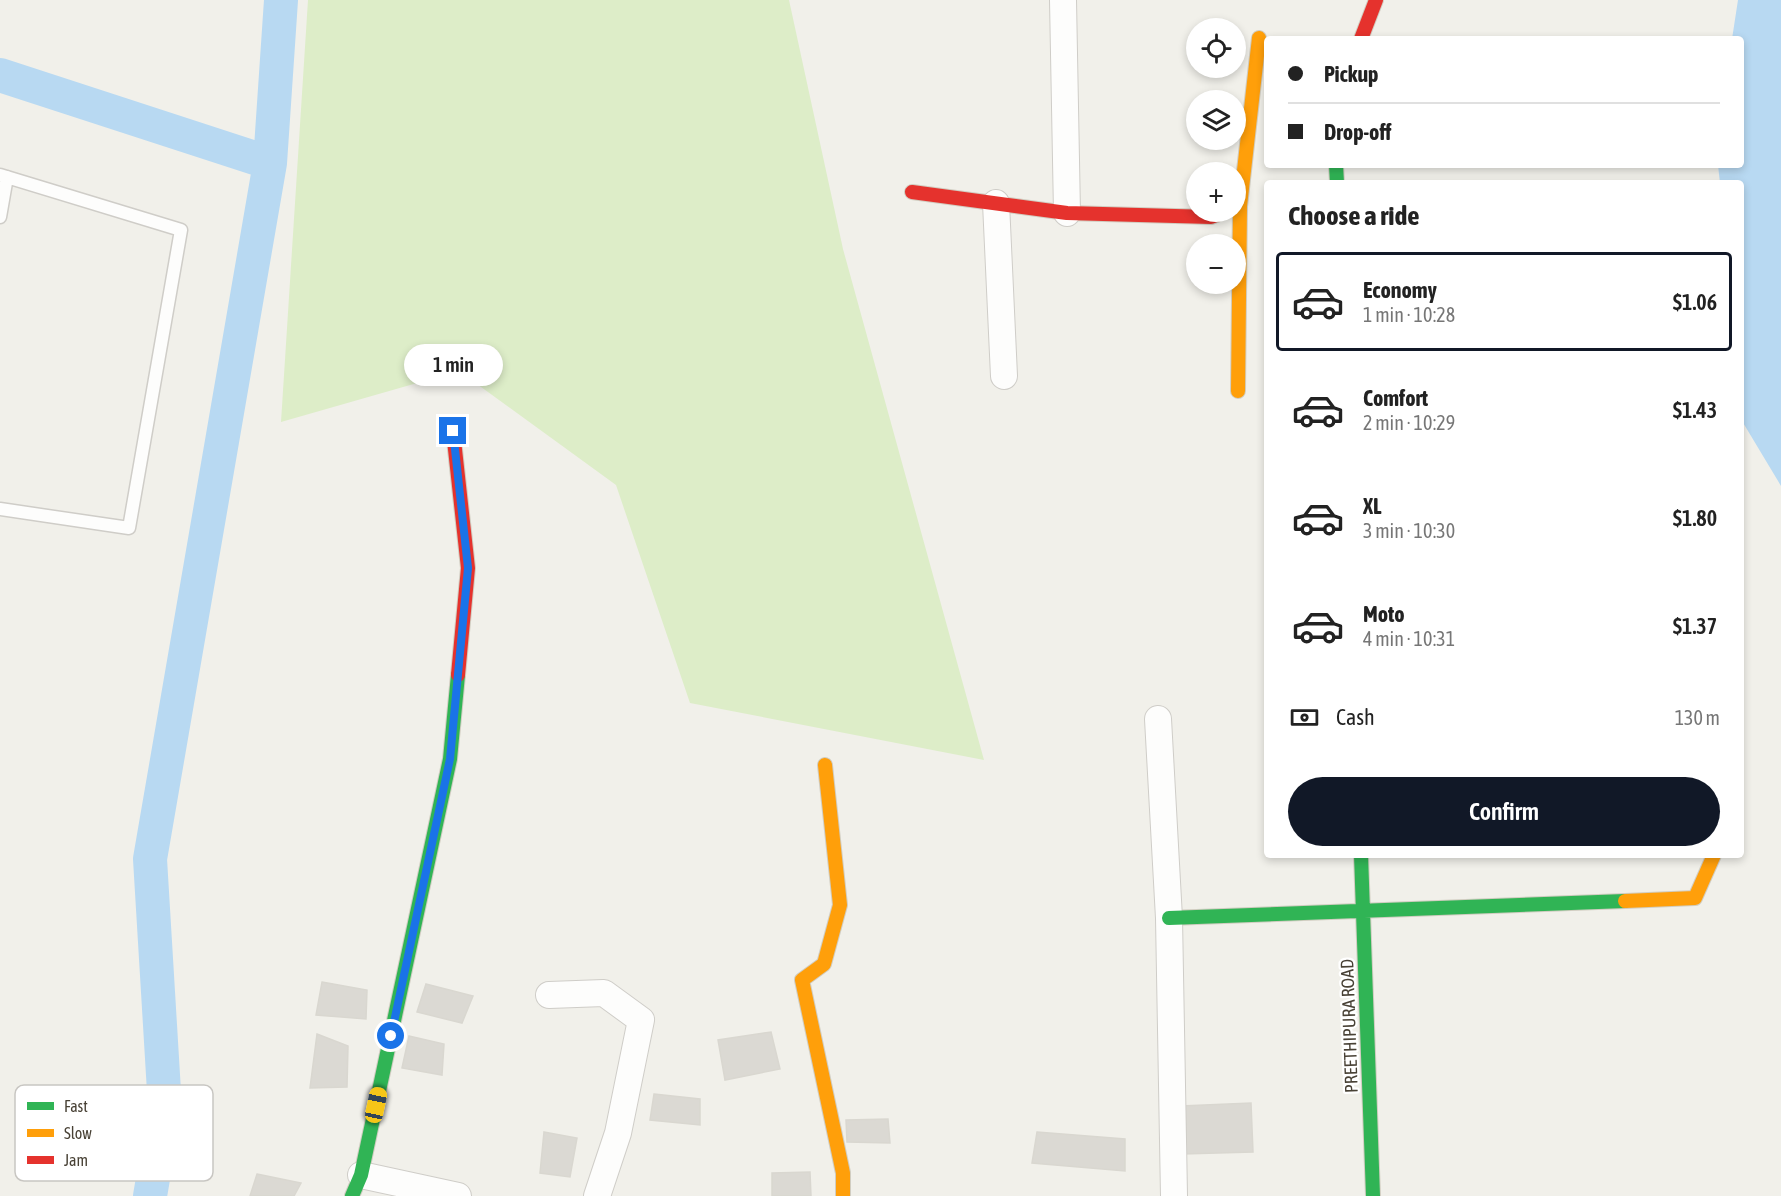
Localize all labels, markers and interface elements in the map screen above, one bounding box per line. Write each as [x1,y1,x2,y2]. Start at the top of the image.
map controls [1186,18,1246,294]
button: locate [1186,18,1246,78]
text: Pickup [1324,61,1379,87]
button: layers [1186,90,1246,150]
text: Drop-off [1324,119,1391,145]
button: + [1186,162,1246,222]
text: Choose a ride [1288,200,1420,231]
button: − [1186,234,1246,294]
icon: car [1291,275,1345,329]
text: Economy [1363,277,1437,303]
text: $1.06 [1673,289,1717,315]
text: 1 min · 10:28 [1363,303,1455,326]
callout: 1 min [404,344,502,386]
text: 1 min [433,353,474,376]
icon: car [1291,383,1345,437]
text: Comfort [1363,385,1428,411]
text: $1.43 [1673,397,1717,423]
text: 2 min · 10:29 [1363,411,1455,434]
route end [439,417,466,444]
icon: car [1291,491,1345,545]
text: XL [1363,493,1381,519]
text: $1.80 [1673,505,1717,531]
text: 3 min · 10:30 [1363,519,1455,542]
icon: car [1291,599,1345,653]
text: Moto [1363,601,1405,627]
text: $1.37 [1673,613,1717,639]
text: 4 min · 10:31 [1363,627,1455,650]
icon: cash [1288,701,1321,734]
text: Cash [1336,704,1375,730]
text: 130 m [1675,706,1720,729]
button: Confirm [1288,777,1720,846]
street label: PREETHIPURA ROAD [1336,959,1362,1093]
route start [377,1022,404,1049]
legend [15,1085,213,1181]
car [363,1086,389,1124]
text: Fast [64,1097,88,1115]
text: Slow [64,1124,92,1142]
text: Jam [64,1151,88,1169]

